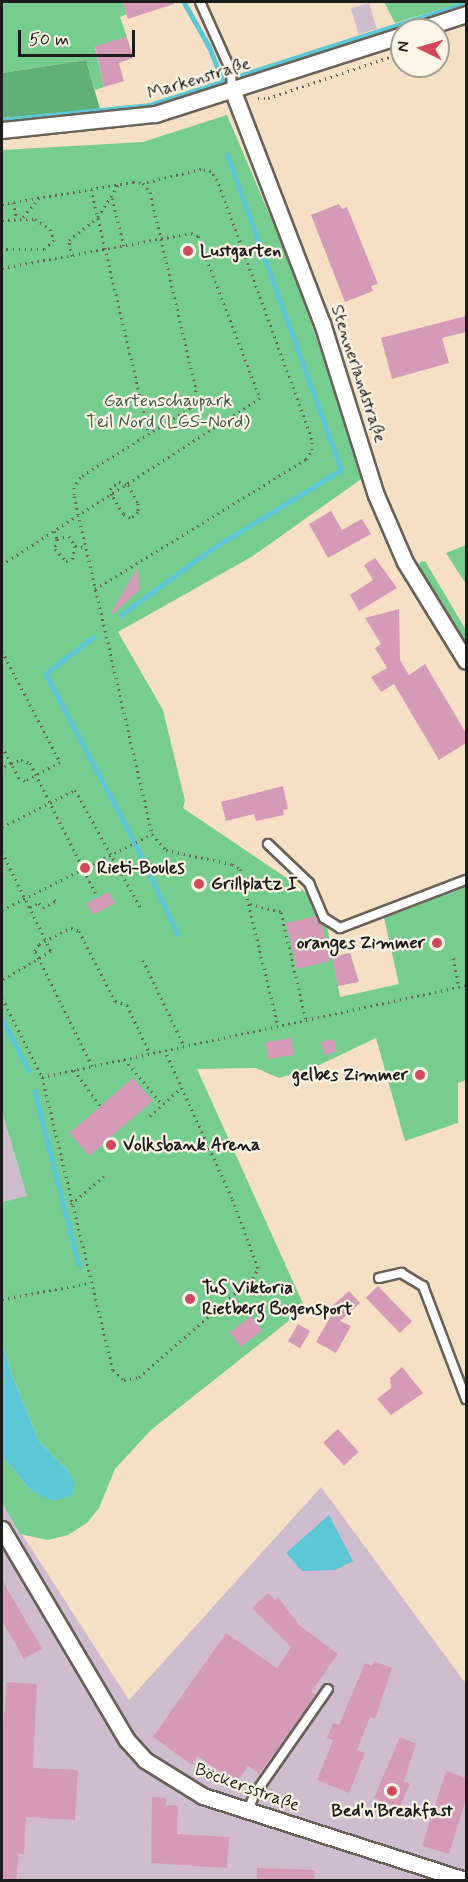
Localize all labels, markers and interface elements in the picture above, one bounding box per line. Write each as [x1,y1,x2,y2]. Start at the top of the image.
scale bar [21,18,138,56]
north arrow [390,18,450,78]
text: 50 m [29,28,69,52]
text: N [393,40,414,53]
street label: Markenstraße [145,53,253,105]
place label: Lustgarten [200,240,281,262]
marker: Lustgarten [181,244,195,258]
street label: Stennerlandstraße [325,302,391,446]
park label: Gartenschaupark Teil Nord (LGS-Nord) [86,391,250,434]
place label: Rieti-Boules [97,857,185,879]
marker: Rieti-Boules [78,861,92,875]
place label: Grillplatz I [211,873,297,895]
marker: Grillplatz I [192,877,206,891]
place label: oranges Zimmer [292,932,425,954]
marker: oranges Zimmer [430,936,444,950]
place label: gelbes Zimmer [287,1064,408,1086]
marker: gelbes Zimmer [413,1068,427,1082]
place label: Volksbank Arena [123,1134,259,1156]
marker: Volksbank Arena [104,1138,118,1152]
place label: TuS Viktoria Rietberg Bogensport [202,1278,361,1320]
marker: TuS Viktoria Rietberg Bogensport [183,1292,197,1306]
street label: Böckersstraße [192,1759,302,1817]
marker: Bed'n'Breakfast [385,1784,399,1798]
place label: Bed'n'Breakfast [331,1800,453,1822]

